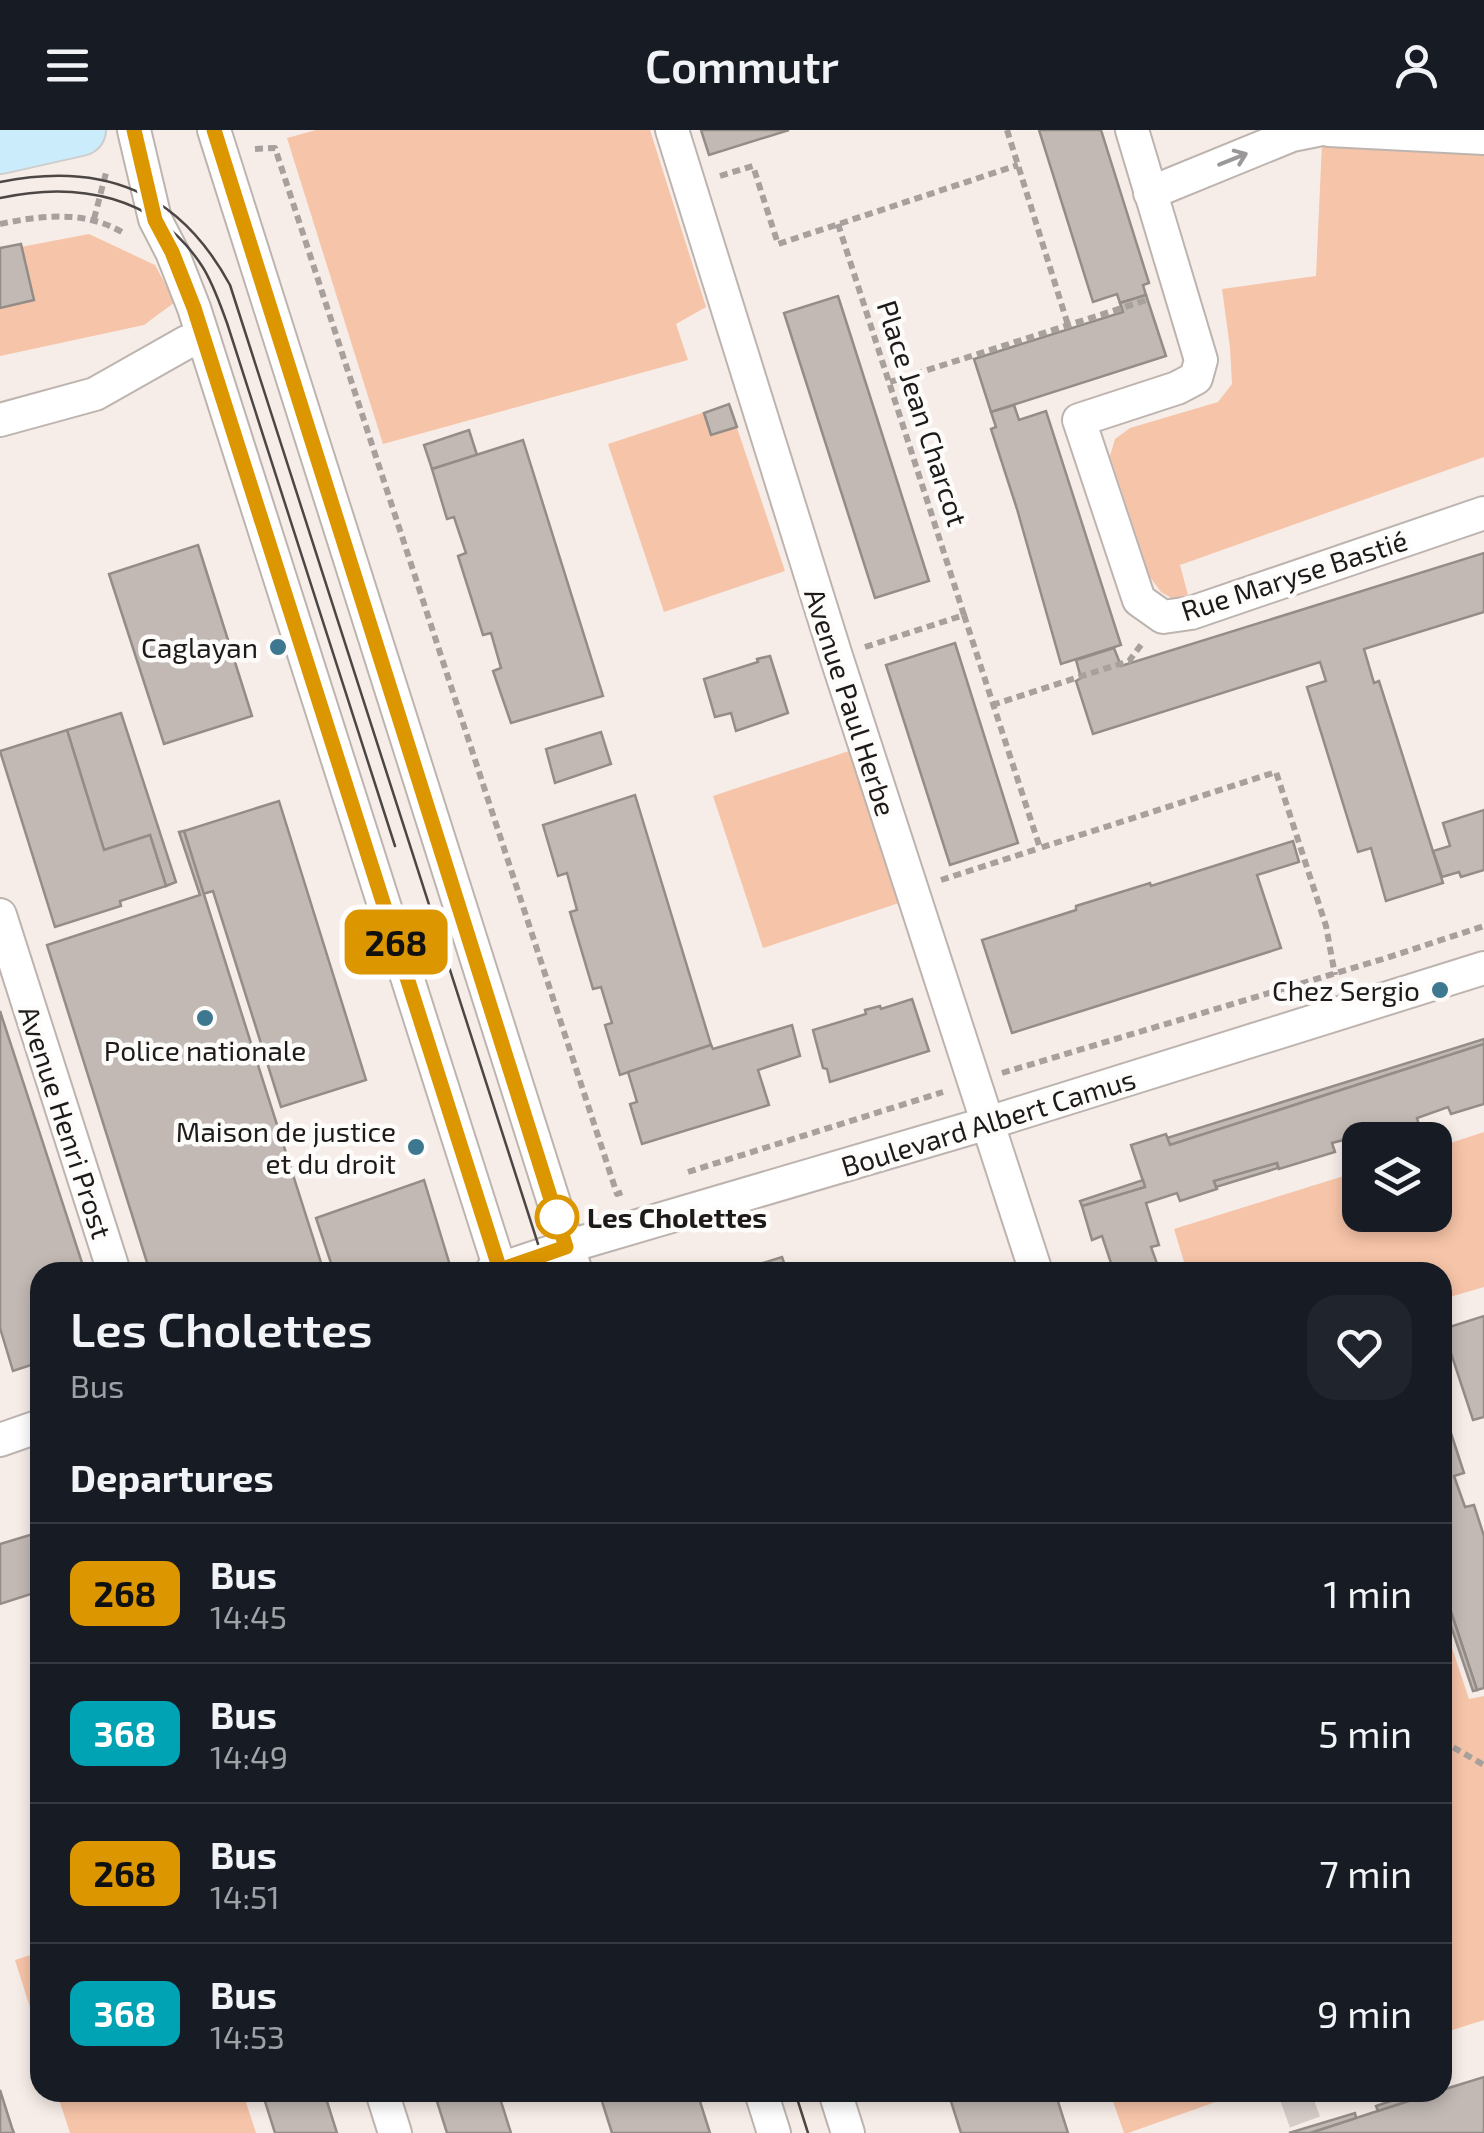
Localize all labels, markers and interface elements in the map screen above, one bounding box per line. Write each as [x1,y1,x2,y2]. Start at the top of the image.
icon: menu [40,38,95,93]
text: Commutr [645,38,839,92]
icon: person [1389,38,1444,93]
one-way arrow [1217,148,1248,166]
street label: Place Jean Charcot [870,296,976,530]
street label: Rue Maryse Bastié [1177,522,1411,628]
street label: Avenue Paul Herbe [798,584,904,820]
place label: Caglayan [141,630,258,664]
marker: Caglayan [267,636,289,658]
line badge: 268 [338,910,454,974]
text: 268 [365,921,427,963]
place label: Chez Sergio [1272,973,1420,1007]
marker: Chez Sergio [1429,979,1451,1001]
street label: Avenue Henri Prost [12,1001,120,1243]
marker: Police nationale [194,1007,216,1029]
place label: Police nationale [104,1033,306,1067]
street label: Boulevard Albert Camus [837,1061,1139,1183]
place label: Maison de justice et du droit [176,1114,396,1180]
map controls [1342,1122,1452,1232]
button: layers [1342,1122,1452,1232]
marker: Maison de justice et du droit [405,1136,427,1158]
marker: Les Cholettes [536,1196,578,1238]
place label: Les Cholettes [587,1200,767,1234]
button: heart [1307,1295,1412,1400]
text: Les Cholettes [70,1299,373,1357]
text: Bus [70,1366,124,1404]
text: Departures [70,1454,274,1500]
text: Bus [210,1551,277,1597]
text: 1 min [1324,1570,1412,1616]
text: 268 [94,1572,156,1614]
text: 14:45 [210,1597,287,1635]
text: Bus [210,1691,277,1737]
text: 5 min [1318,1710,1412,1756]
text: 368 [94,1712,156,1754]
text: 14:49 [210,1737,288,1775]
text: Bus [210,1831,277,1877]
text: 7 min [1319,1850,1412,1896]
text: 268 [94,1852,156,1894]
text: 14:51 [210,1877,280,1915]
text: Bus [210,1971,277,2017]
text: 9 min [1317,1990,1412,2036]
text: 368 [94,1992,156,2034]
text: 14:53 [210,2017,285,2055]

